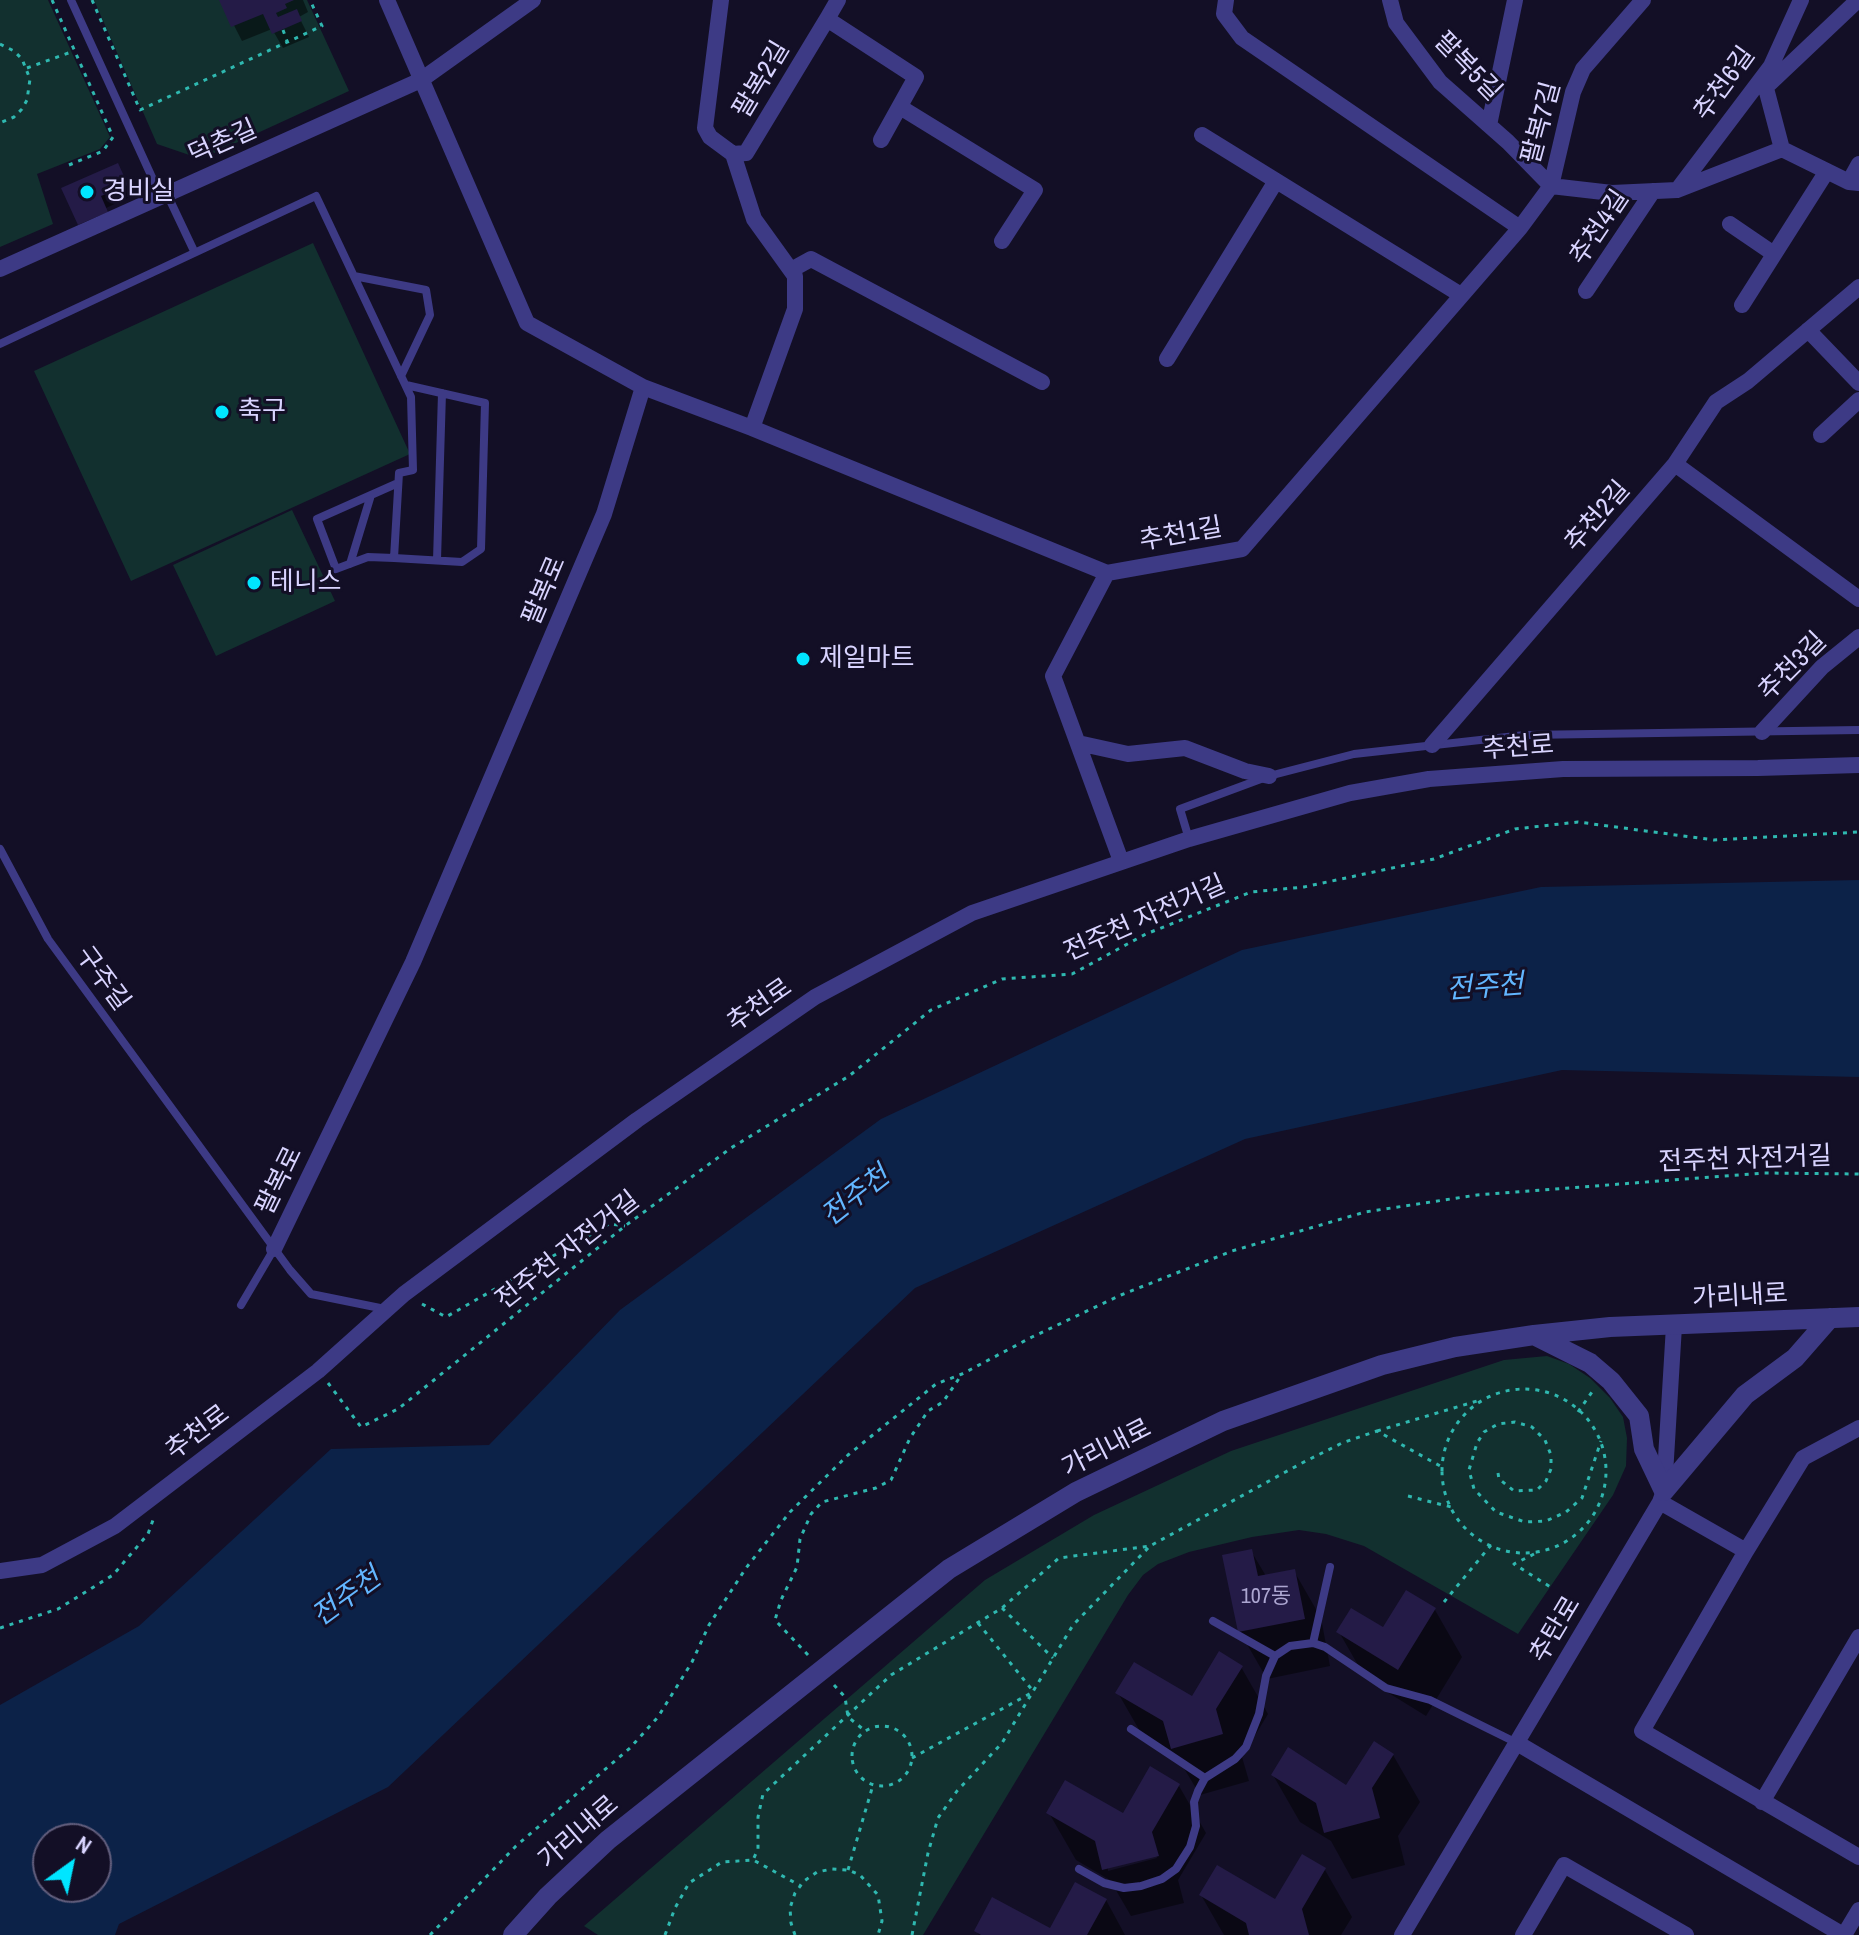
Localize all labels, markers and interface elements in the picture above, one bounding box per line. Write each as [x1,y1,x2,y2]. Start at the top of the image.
street label: 팔복5길 [1427,26,1507,108]
street label: 팔복2길 [727,36,797,124]
street label: 추천6길 [1688,41,1762,127]
street label: 팔복7길 [1516,79,1568,167]
street label: 덕촌길 [184,114,262,172]
place label: 경비실 [103,176,175,208]
marker: 경비실 [78,183,96,201]
street label: 추천4길 [1564,185,1636,271]
place label: 축구 [238,396,286,428]
marker: 축구 [213,403,231,421]
street label: 추천2길 [1559,475,1637,559]
street label: 추천1길 [1137,512,1225,558]
street label: 팔복로 [517,552,573,630]
place label: 테니스 [270,567,342,599]
marker: 테니스 [245,574,263,592]
street label: 추천3길 [1752,626,1834,708]
place label: 제일마트 [819,643,915,675]
marker: 제일마트 [794,650,812,668]
street label: 추천로 [1481,730,1555,766]
street label: 전주천 자전거길 [1059,869,1231,969]
street label: 구주길 [68,941,136,1017]
water label: 전주천 [1445,969,1525,1007]
street label: 추천로 [722,973,798,1039]
street label: 전주천 자전거길 [1658,1141,1832,1179]
street label: 팔복로 [250,1142,310,1220]
water label: 전주천 [815,1160,897,1234]
street label: 전주천 자전거길 [490,1185,646,1317]
street label: 가리내로 [1691,1279,1789,1315]
street label: 추천로 [160,1399,236,1467]
street label: 가리내로 [1057,1413,1157,1485]
water label: 전주천 [306,1562,388,1634]
house number: 107동 [1241,1584,1291,1610]
street label: 추탄로 [1524,1591,1588,1669]
street label: 가리내로 [533,1790,625,1876]
north arrow [32,1823,112,1903]
text: N [70,1828,98,1861]

